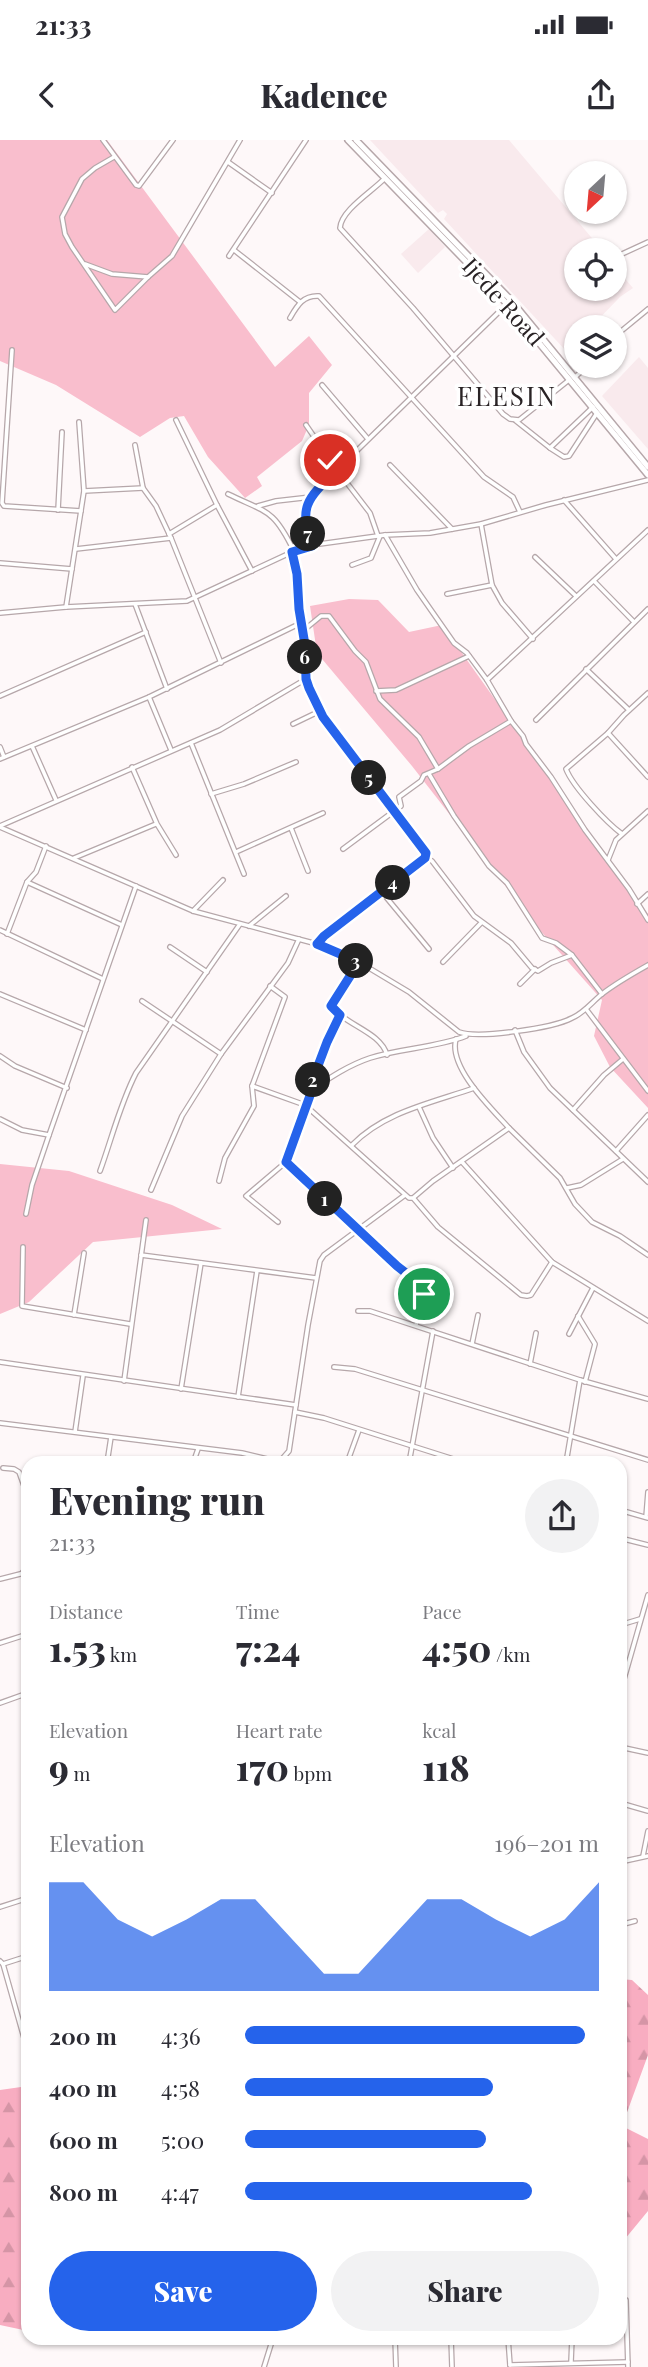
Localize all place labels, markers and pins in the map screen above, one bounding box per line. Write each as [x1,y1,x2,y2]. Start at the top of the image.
pin [300,430,360,490]
pin: 7 [290,516,326,552]
pin: 6 [288,640,322,674]
pin: 5 [352,760,386,796]
pin: 4 [376,866,410,900]
pin: 3 [338,944,374,978]
pin: 2 [296,1062,330,1098]
pin: 1 [308,1182,342,1216]
pin [394,1264,454,1324]

